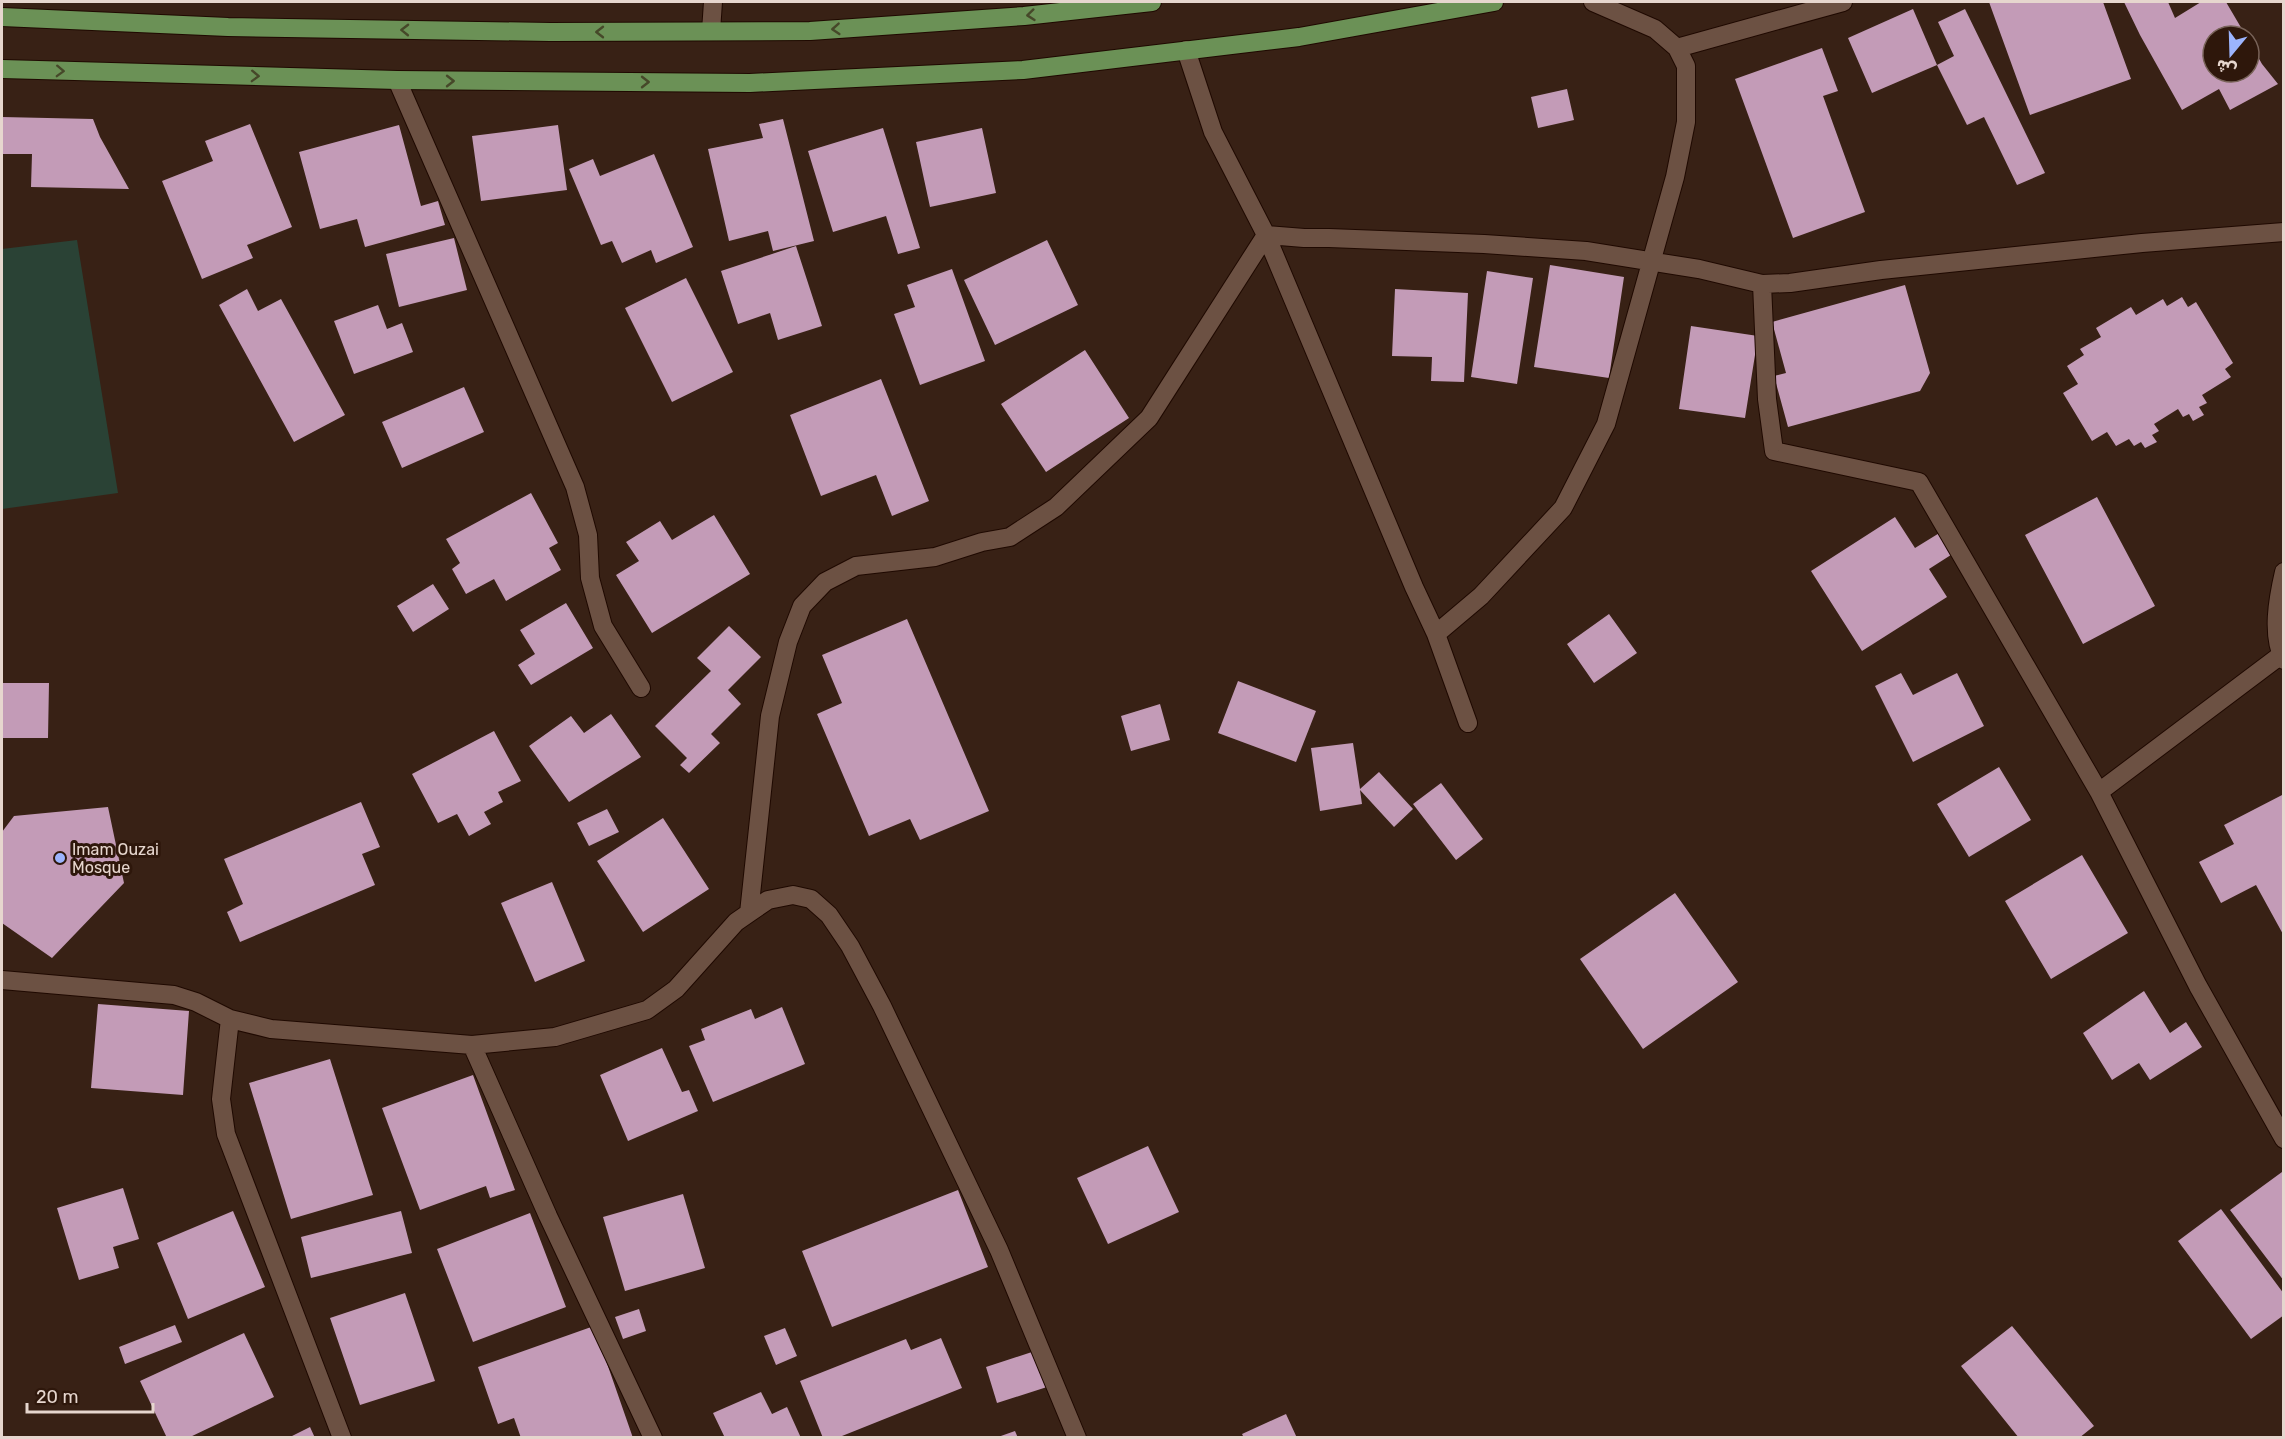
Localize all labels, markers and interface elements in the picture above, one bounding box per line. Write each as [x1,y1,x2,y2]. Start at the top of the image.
one-way arrow [1026,8,1036,21]
one-way arrow [832,23,841,36]
one-way arrow [400,24,409,36]
north arrow [2201,24,2261,84]
one-way arrow [595,26,604,38]
text: ش [2214,55,2239,80]
one-way arrow [55,65,64,77]
one-way arrow [250,70,259,83]
one-way arrow [445,75,454,87]
one-way arrow [640,76,649,88]
place label: Imam Ouzai Mosque [72,840,159,877]
marker: Imam Ouzai Mosque [53,851,67,865]
scale bar [27,1376,153,1414]
text: 20 m [36,1386,78,1408]

